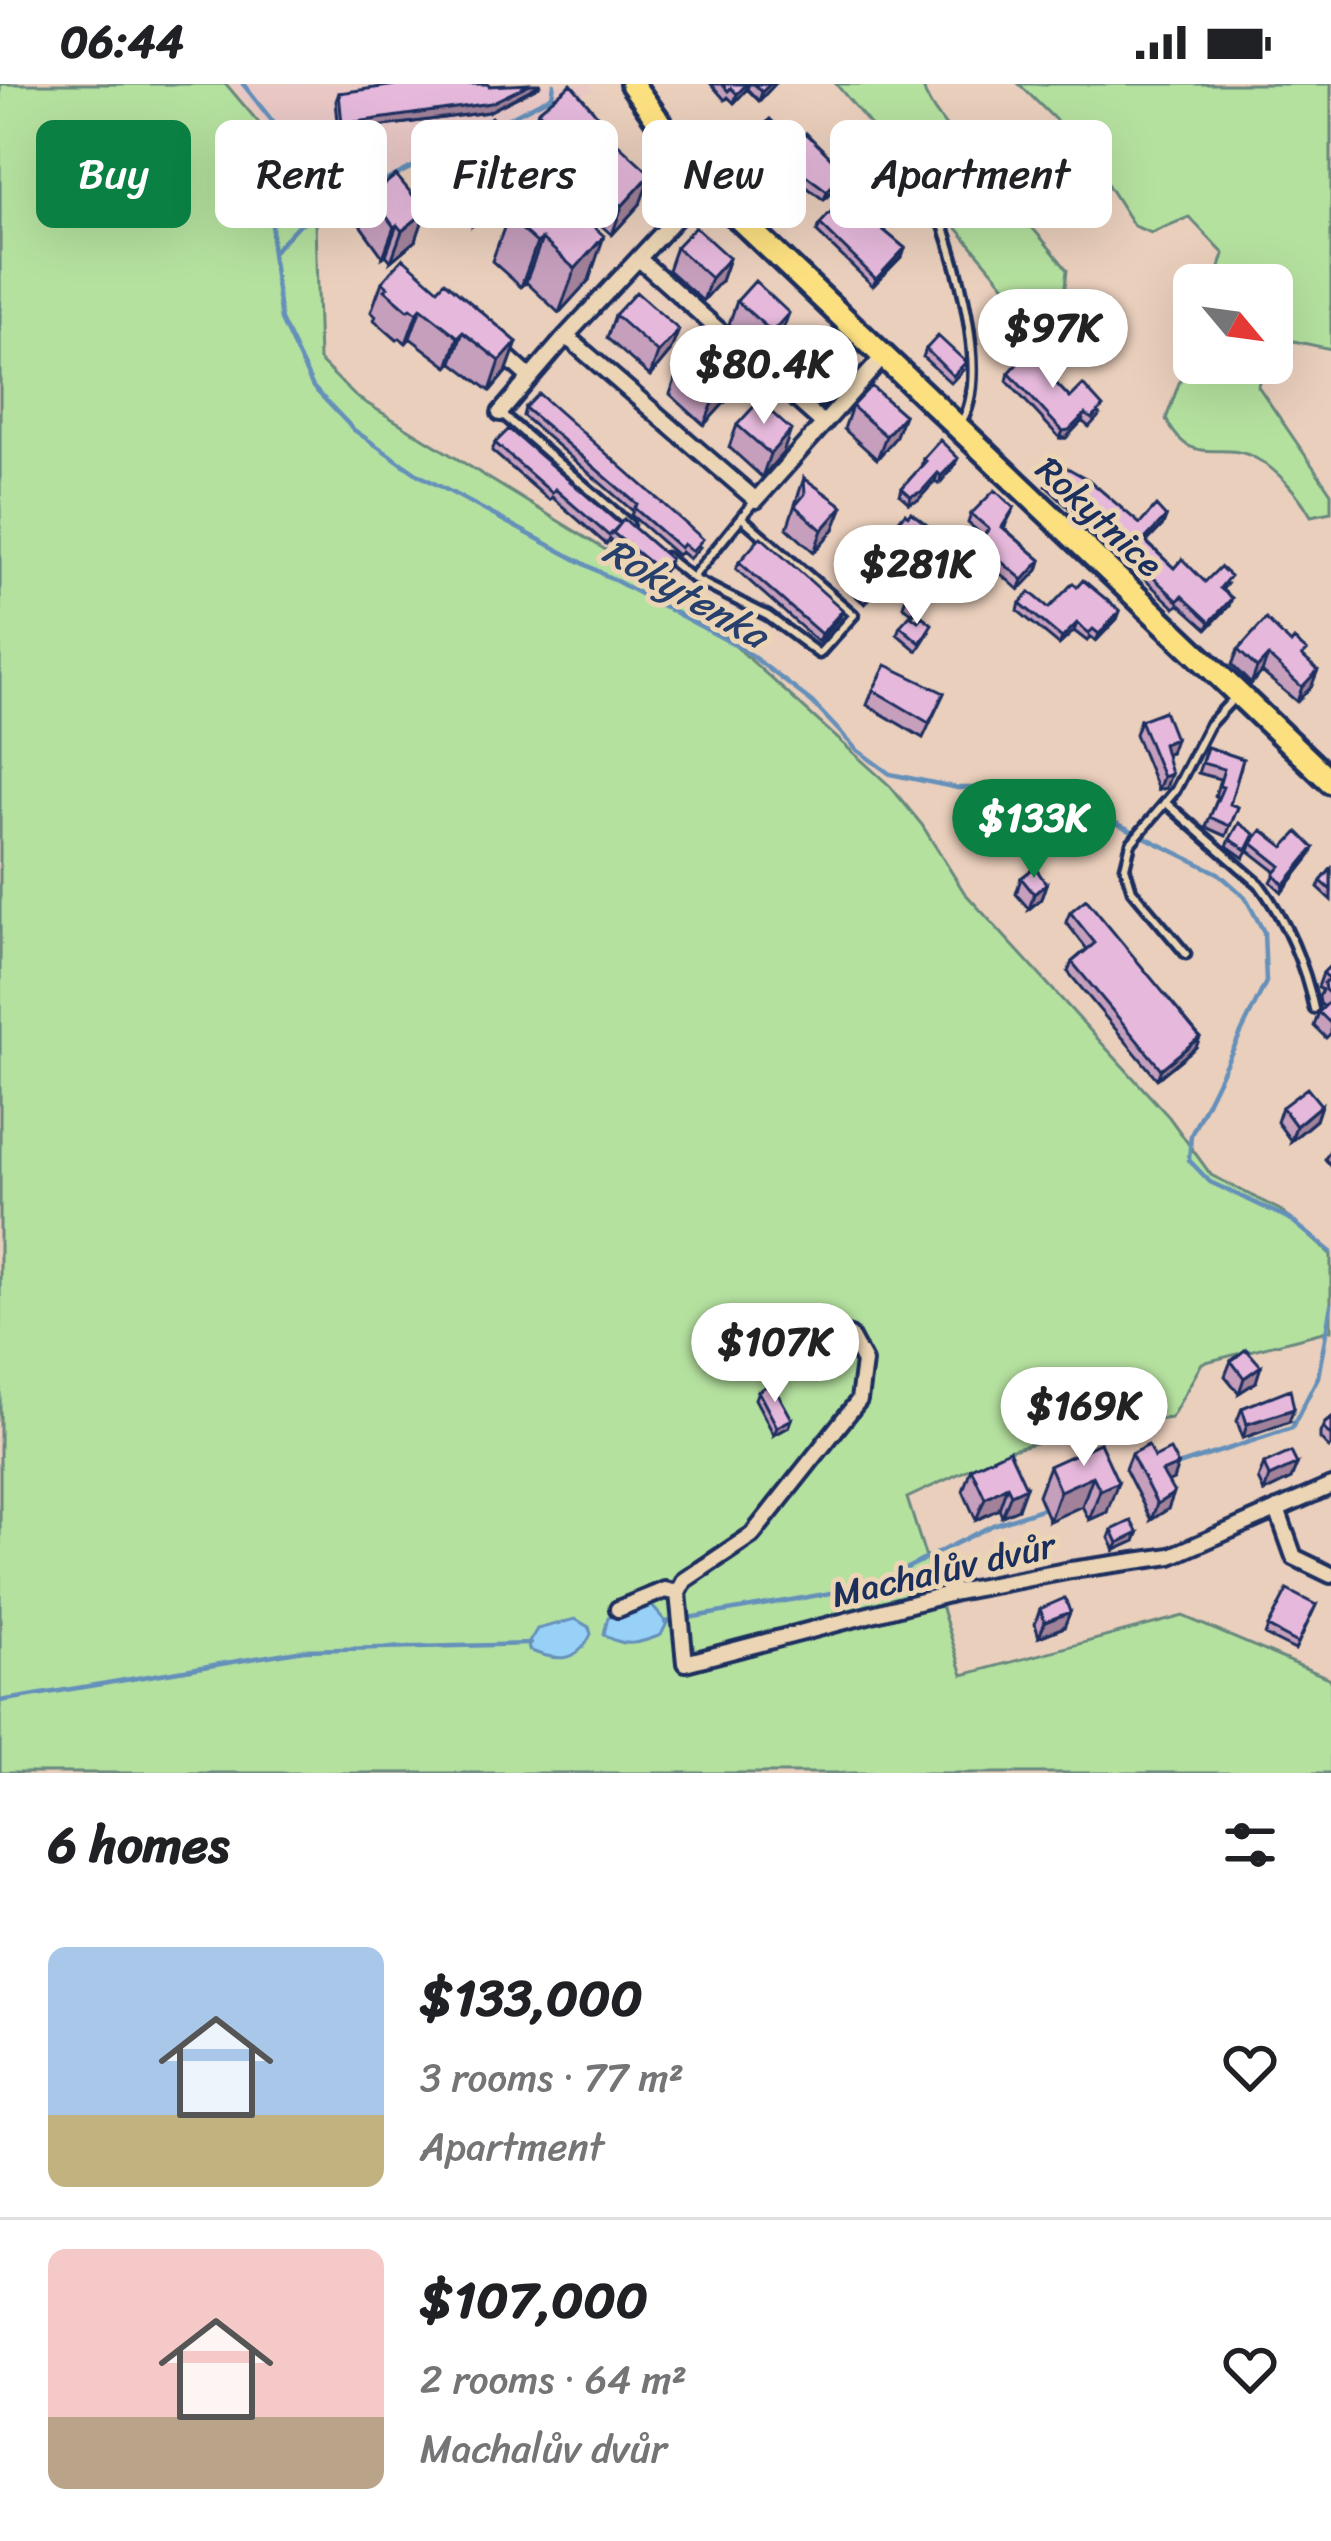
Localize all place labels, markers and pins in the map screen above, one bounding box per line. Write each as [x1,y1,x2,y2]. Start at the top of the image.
pin: $97K [982,289,1124,391]
pin: $80.4K [666,325,862,427]
pin: $281K [833,525,1001,627]
pin: $133K [950,779,1118,881]
pin: $107K [691,1303,859,1405]
pin: $169K [1000,1367,1168,1469]

